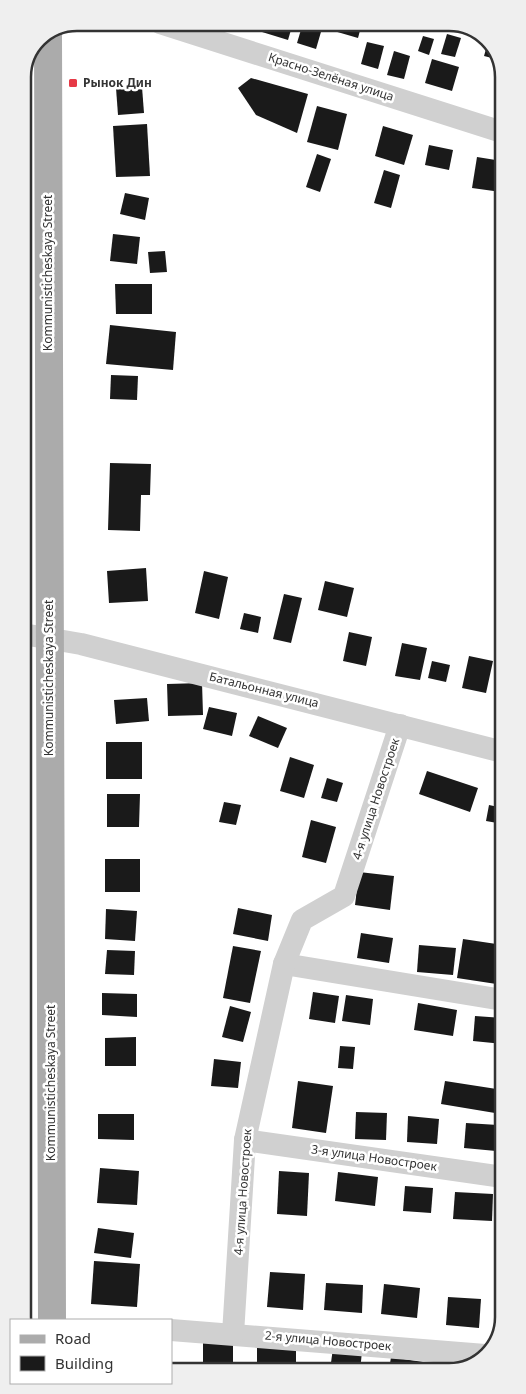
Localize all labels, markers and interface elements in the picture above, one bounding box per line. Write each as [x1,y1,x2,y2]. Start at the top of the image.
street label: Красно-Зелёная улица [266,48,396,105]
place label: Рынок Дин [83,74,152,91]
marker: Рынок Дин [67,77,79,89]
street label: Kommunisticheskaya Street [39,194,56,351]
street label: Kommunisticheskaya Street [40,599,57,756]
street label: Батальонная улица [208,668,321,711]
street label: 4-я улица Новостроек [348,735,403,862]
street label: Kommunisticheskaya Street [42,1004,59,1161]
street label: 4-я улица Новостроек [230,1128,255,1256]
street label: 3-я улица Новостроек [310,1140,439,1175]
legend [10,1319,172,1384]
street label: 2-я улица Новостроек [264,1327,393,1355]
text: Road [55,1328,91,1348]
text: Building [55,1353,113,1373]

